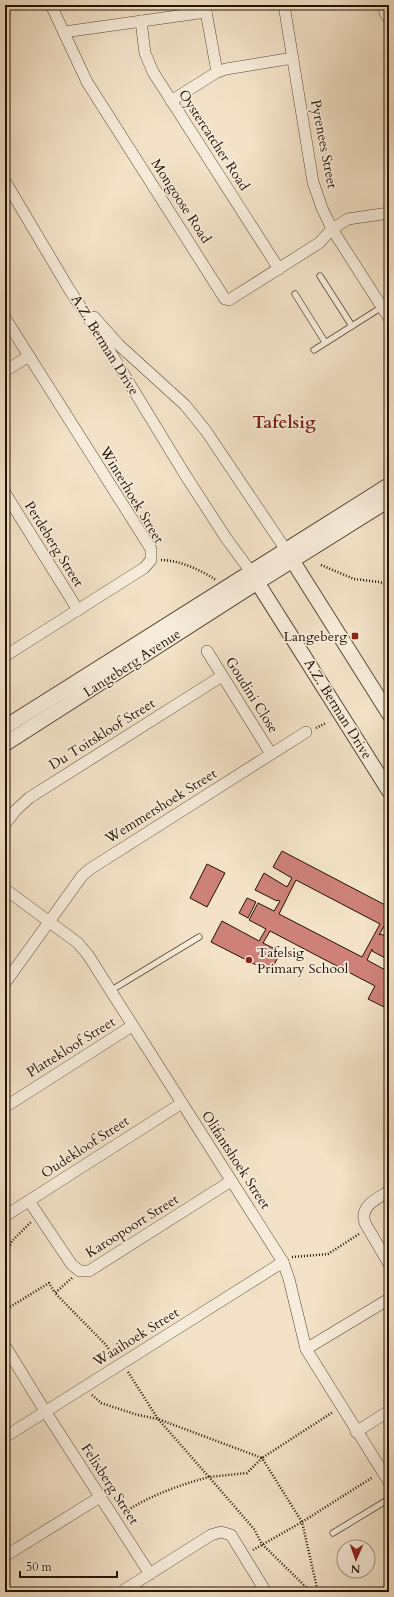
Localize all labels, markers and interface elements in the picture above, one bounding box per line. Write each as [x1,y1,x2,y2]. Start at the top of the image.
street label: Oystercatcher Road [174,86,254,195]
street label: Pyrenees Street [306,98,342,191]
street label: Mongoose Road [147,155,216,247]
street label: A.Z. Berman Drive [66,291,144,399]
district label: Tafelsig [252,410,316,435]
street label: Winterhoek Street [95,442,169,547]
street label: Perdeberg Street [20,497,88,591]
street label: Langeberg Avenue [80,624,184,702]
place label: Langeberg [283,627,347,646]
marker: Langeberg [350,631,360,641]
street label: Goudini Close [221,653,283,737]
street label: A.Z. Berman Drive [299,655,377,763]
street label: Du Toitskloof Street [45,693,159,774]
street label: Wemmershoek Street [101,764,221,849]
place label: Tafelsig Primary School [257,943,349,978]
marker: Tafelsig Primary School [244,955,254,965]
street label: Plattekloof Street [23,1012,119,1082]
street label: Olifantshoek Street [197,1107,275,1213]
street label: Oudekloof Street [37,1111,133,1183]
street label: Karoopoort Street [82,1189,183,1262]
street label: Waaihoek Street [89,1303,183,1372]
street label: Felixberg Street [77,1440,144,1529]
north arrow [336,1539,376,1579]
scale bar [20,1553,117,1579]
text: 50 m [26,1559,53,1575]
text: N [350,1561,361,1576]

